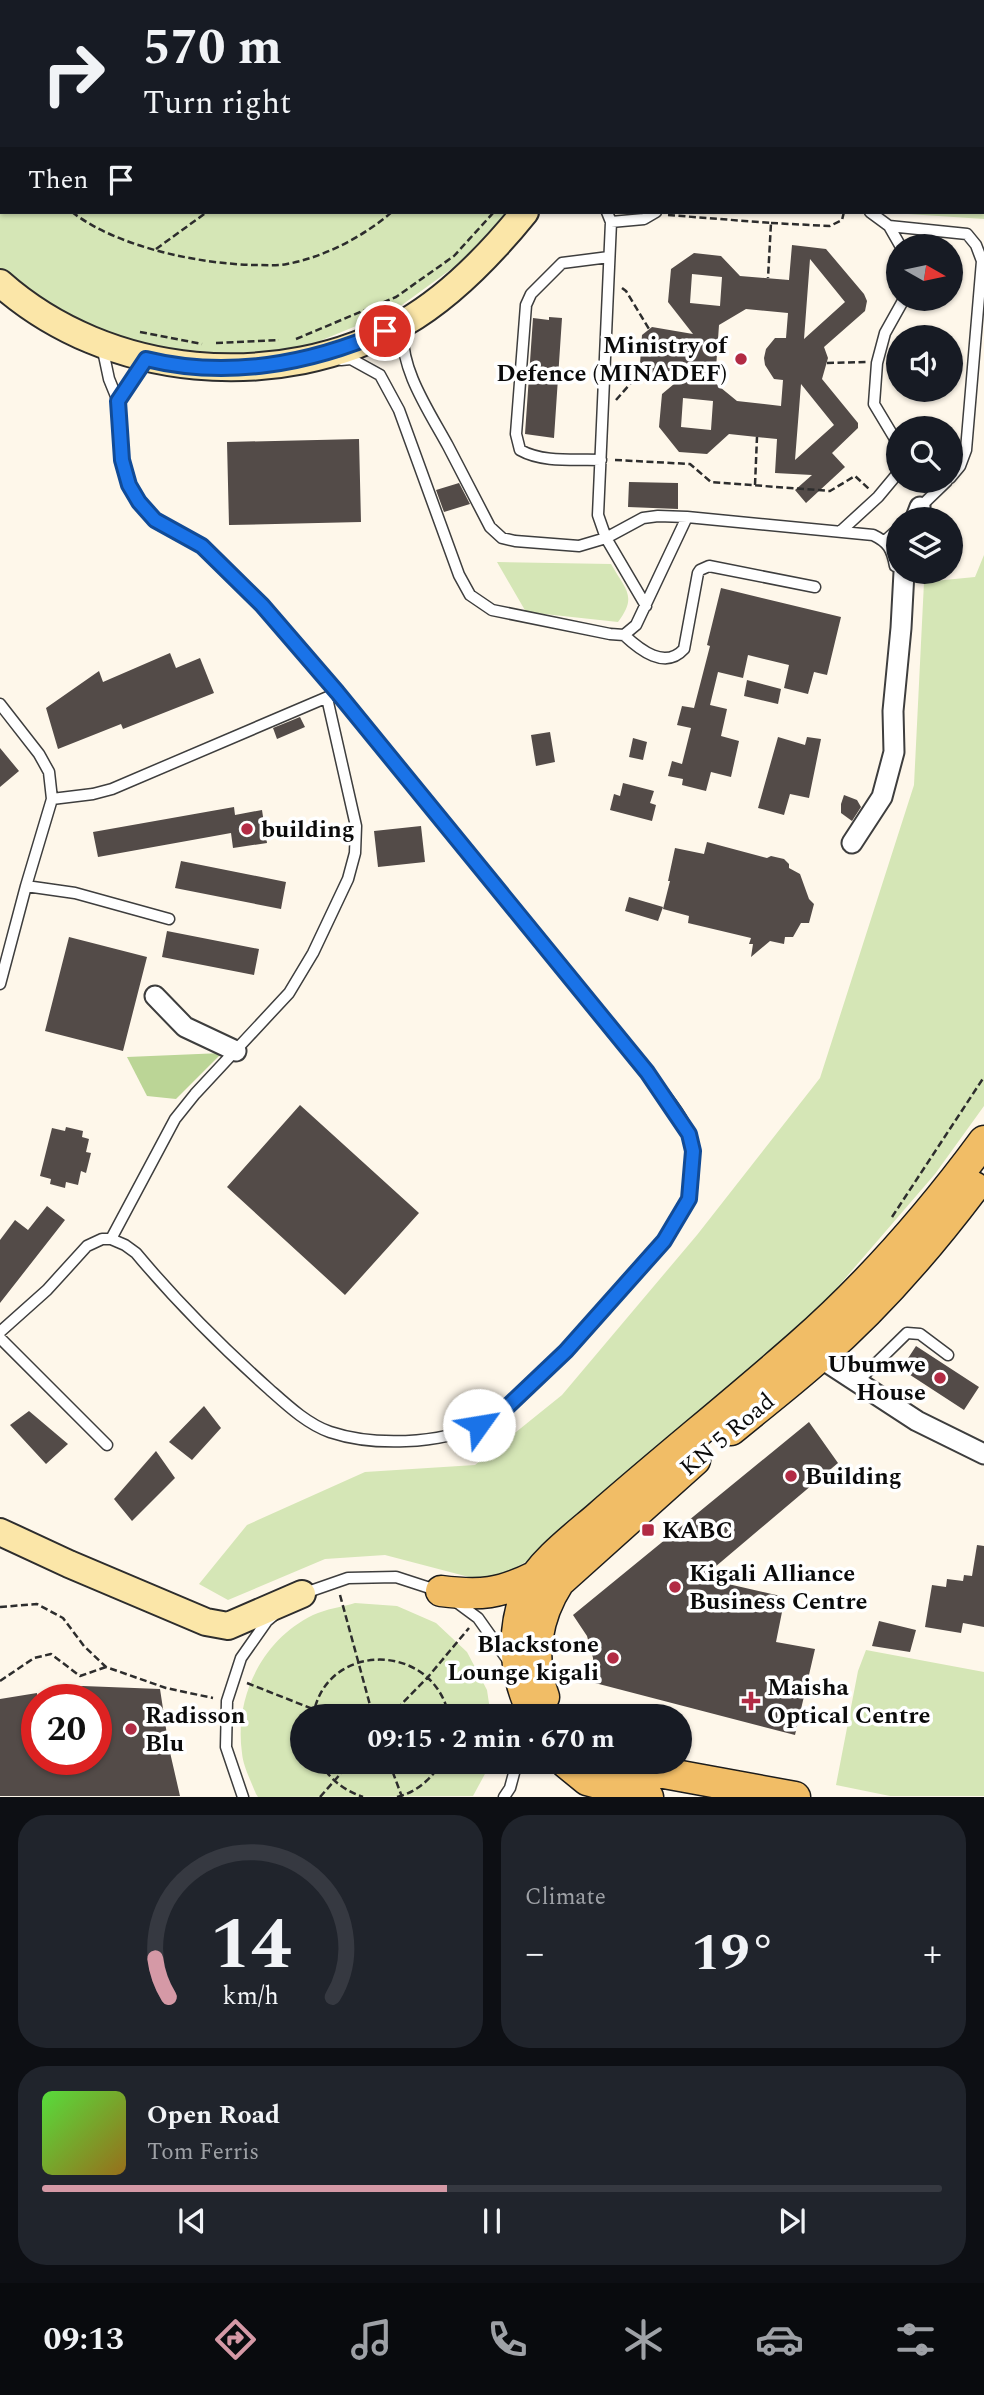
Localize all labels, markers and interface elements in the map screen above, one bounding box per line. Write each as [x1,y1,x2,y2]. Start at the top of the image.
text: 570 m [143,11,282,86]
icon: right [28,28,119,119]
text: Turn right [143,79,291,128]
text: Then [28,160,88,200]
icon: arrive [102,161,140,199]
north arrow [886,234,962,312]
map controls [886,234,963,584]
pin [355,301,415,361]
icon: arrive [366,312,404,350]
button: sound [886,325,963,402]
place label: Ministry of Defence (MINADEF) [496,328,729,392]
marker: Ministry of Defence (MINADEF) [733,351,749,367]
button: search [886,416,963,493]
button: layers [886,507,963,584]
place label: building [261,812,355,848]
marker: building [239,821,255,837]
place label: Ubumwe House [827,1347,926,1411]
marker: Ubumwe House [932,1370,948,1386]
street label: KN 5 Road [672,1384,783,1485]
position arrow [442,1388,516,1462]
place label: Building [805,1459,902,1495]
marker: Building [783,1468,799,1484]
place label: KABC [662,1513,733,1549]
marker: KABC [640,1522,656,1538]
place label: Kigali Alliance Business Centre [689,1556,867,1620]
marker: Kigali Alliance Business Centre [667,1579,683,1595]
place label: Blackstone Lounge kigali [447,1627,599,1691]
marker: Blackstone Lounge kigali [605,1650,621,1666]
place label: Maisha Optical Centre [767,1670,930,1734]
speed limit sign: 20 [21,1684,112,1775]
marker: Maisha Optical Centre [741,1691,761,1711]
place label: Radisson Blu [145,1698,246,1762]
text: 09:15 · 2 min · 670 m [367,1719,615,1759]
marker: Radisson Blu [123,1721,139,1737]
text: Climate [525,1880,606,1915]
text: 14 [210,1891,291,2002]
text: 19° [691,1914,776,1993]
text: − [525,1925,544,1983]
text: + [923,1925,942,1983]
text: km/h [222,1978,279,2016]
text: Open Road [147,2095,280,2135]
text: Tom Ferris [147,2135,259,2170]
icon: previous [173,2202,211,2240]
icon: pause [473,2202,511,2240]
icon: next [773,2202,811,2240]
text: 09:13 [44,2315,124,2364]
icon: directions [211,2315,260,2364]
icon: music [347,2315,396,2364]
icon: phone [483,2315,532,2364]
icon: climate [619,2315,668,2364]
icon: car [755,2315,804,2364]
icon: filters [891,2315,940,2364]

